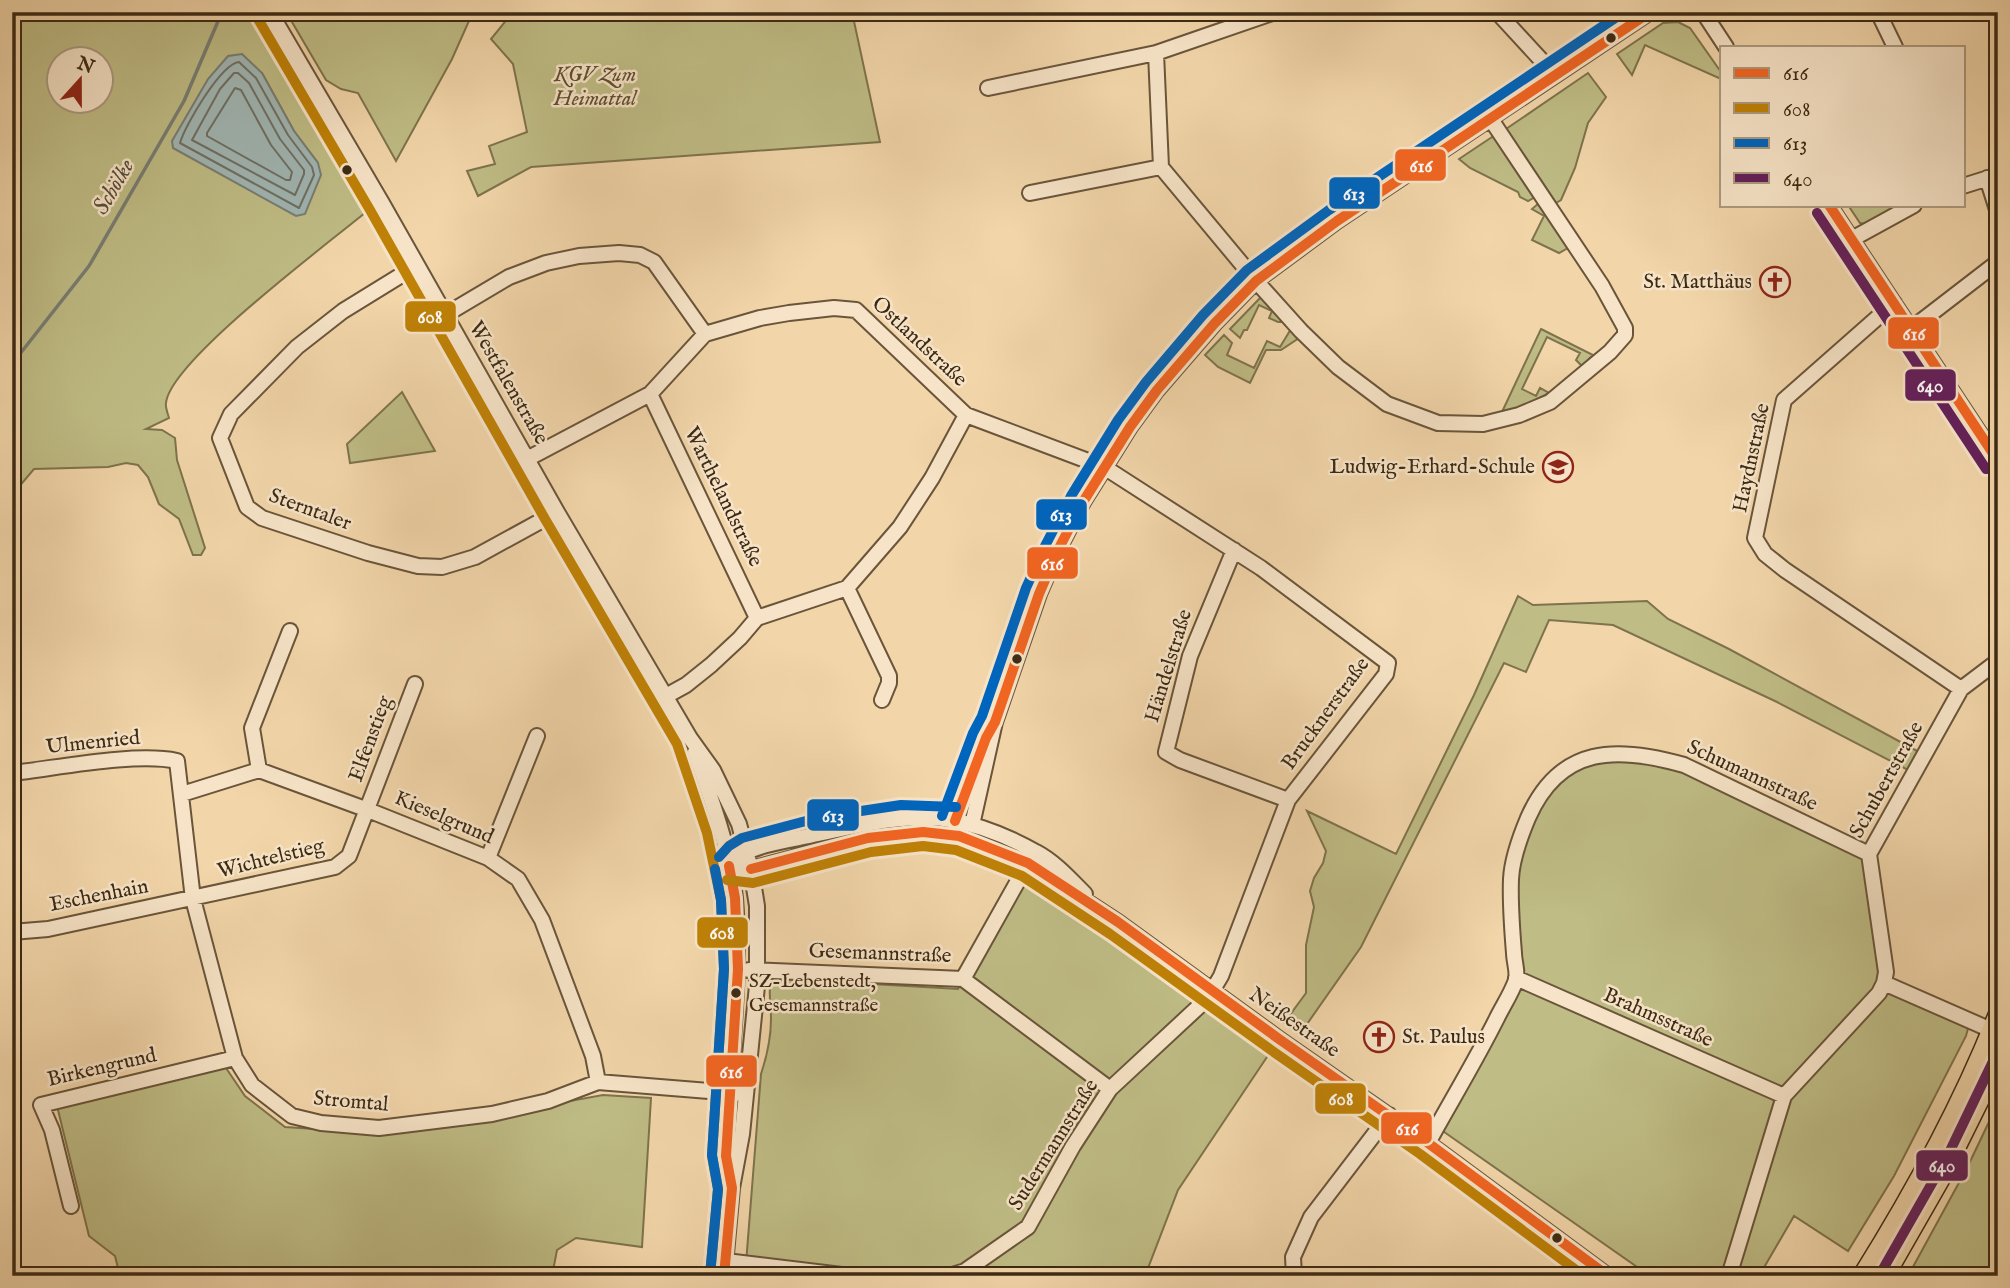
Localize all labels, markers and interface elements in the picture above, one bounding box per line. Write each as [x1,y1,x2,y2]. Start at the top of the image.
unlabelled marker [1604,31,1618,45]
north arrow [46,46,116,116]
legend [1720,46,1965,206]
text: N [72,51,98,80]
text: 616 [1783,61,1810,88]
park label: KGV Zum Heimattal [553,62,638,113]
text: 608 [1783,97,1810,124]
text: 613 [1783,131,1807,158]
line badge: 616 [1394,148,1447,182]
water label: Schölke [87,154,142,220]
text: 616 [1410,155,1433,179]
unlabelled marker [340,163,354,177]
text: 640 [1783,167,1812,194]
line badge: 613 [1328,176,1381,210]
text: 613 [1343,183,1365,207]
church icon: St. Matthäus [1758,265,1792,299]
place label: St. Matthäus [1643,269,1752,296]
street label: Ostlandstraße [866,291,973,393]
line badge: 608 [404,300,457,333]
text: 608 [418,306,442,330]
street label: Westfalenstraße [462,316,554,450]
line badge: 616 [1887,316,1940,350]
text: 616 [1903,323,1926,347]
line badge: 640 [1904,368,1957,402]
text: 640 [1917,375,1943,399]
street label: Haydnstraße [1727,401,1777,515]
street label: Warthelandstraße [677,423,769,572]
school or university icon: Ludwig-Erhard-Schule [1541,450,1575,484]
place label: Ludwig-Erhard-Schule [1330,454,1535,481]
street label: Sterntaler [265,483,355,537]
line badge: 613 [1035,498,1088,531]
text: 613 [1050,504,1072,528]
line badge: 616 [1026,546,1079,580]
text: 616 [1041,553,1064,577]
street label: Händelstraße [1139,606,1199,726]
unlabelled marker [1010,652,1024,666]
street label: Brucknerstraße [1276,652,1376,776]
street label: Elfenstieg [343,692,399,786]
street label: Schubertstraße [1844,717,1930,843]
street label: Ulmenried [44,725,142,761]
street label: Schumannstraße [1682,734,1822,818]
street label: Kieselgrund [390,785,499,851]
line badge: 613 [806,798,860,832]
text: 613 [822,805,844,829]
street label: Wichtelstieg [215,833,328,885]
street label: Eschenhain [47,873,151,919]
line badge: 608 [696,916,749,949]
text: 608 [710,922,734,946]
street label: Gesemannstraße [808,938,952,970]
place label: SZ-Lebenstedt, Gesemannstraße [749,970,879,1018]
street label: Neißestraße [1243,982,1345,1064]
street label: Brahmsstraße [1599,982,1717,1054]
marker: SZ-Lebenstedt, Gesemannstraße [729,986,743,1000]
church icon: St. Paulus [1362,1020,1396,1054]
place label: St. Paulus [1402,1024,1485,1051]
street label: Birkengrund [45,1042,160,1094]
line badge: 616 [705,1054,758,1088]
text: 616 [720,1061,743,1085]
street label: Sudermannstraße [1003,1074,1105,1216]
line badge: 608 [1314,1082,1367,1115]
street label: Stromtal [312,1085,390,1119]
text: 608 [1329,1088,1353,1112]
line badge: 616 [1380,1111,1433,1145]
text: 616 [1396,1118,1419,1142]
line badge: 640 [1915,1149,1969,1182]
text: 640 [1929,1155,1955,1179]
unlabelled marker [1550,1231,1564,1245]

